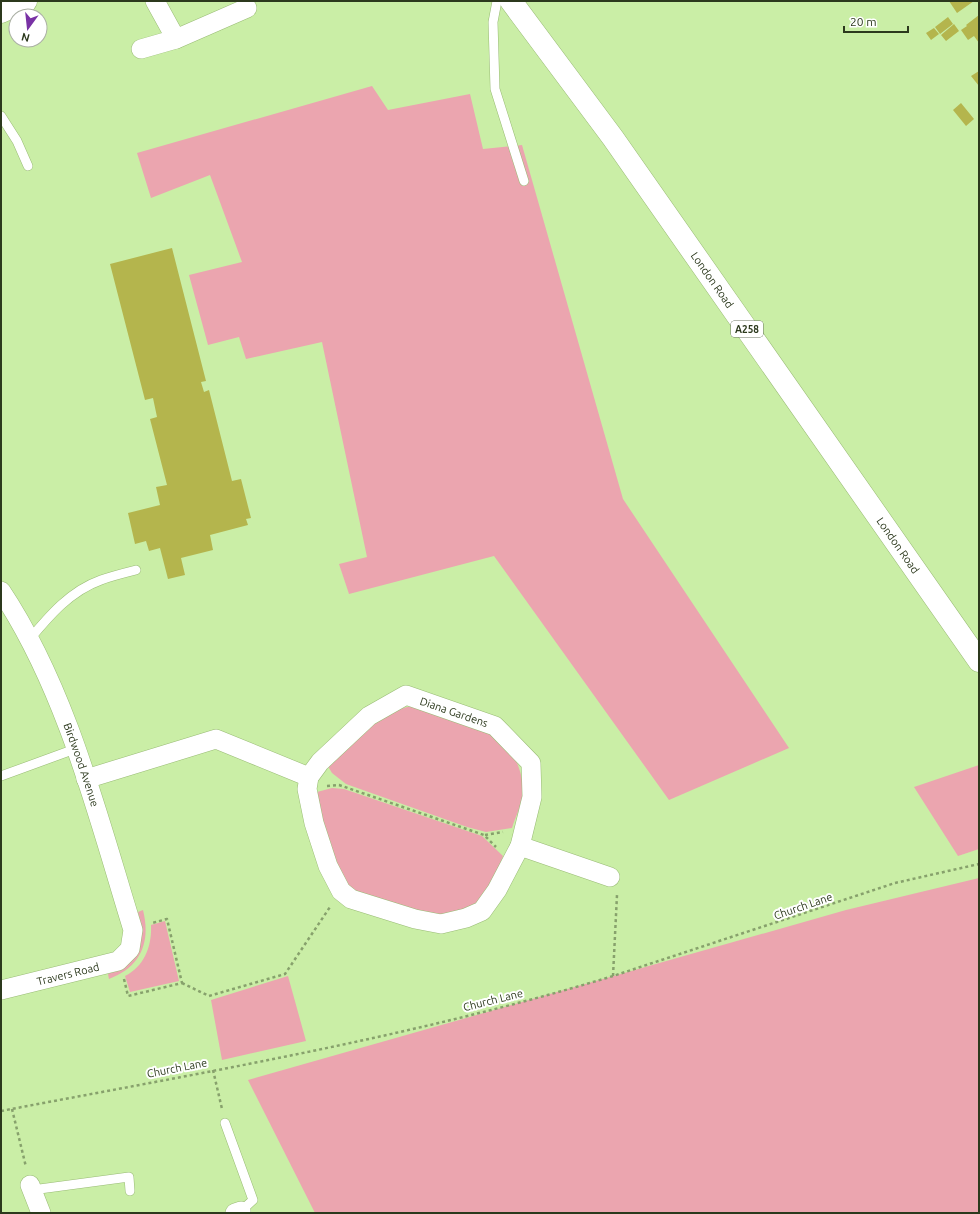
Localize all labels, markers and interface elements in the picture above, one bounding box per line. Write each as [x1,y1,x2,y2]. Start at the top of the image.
north arrow [8,8,48,48]
scale bar [844,8,908,34]
text: 20 m [850,15,877,28]
text: N [20,31,31,45]
street label: London Road [689,250,736,310]
road number: A258 [731,321,763,337]
street label: London Road [874,515,922,576]
street label: Diana Gardens [418,695,490,729]
street label: Birdwood Avenue [61,721,101,808]
street label: Church Lane [772,890,834,922]
street label: Travers Road [36,960,100,988]
street label: Church Lane [462,987,524,1013]
street label: Church Lane [146,1056,208,1080]

